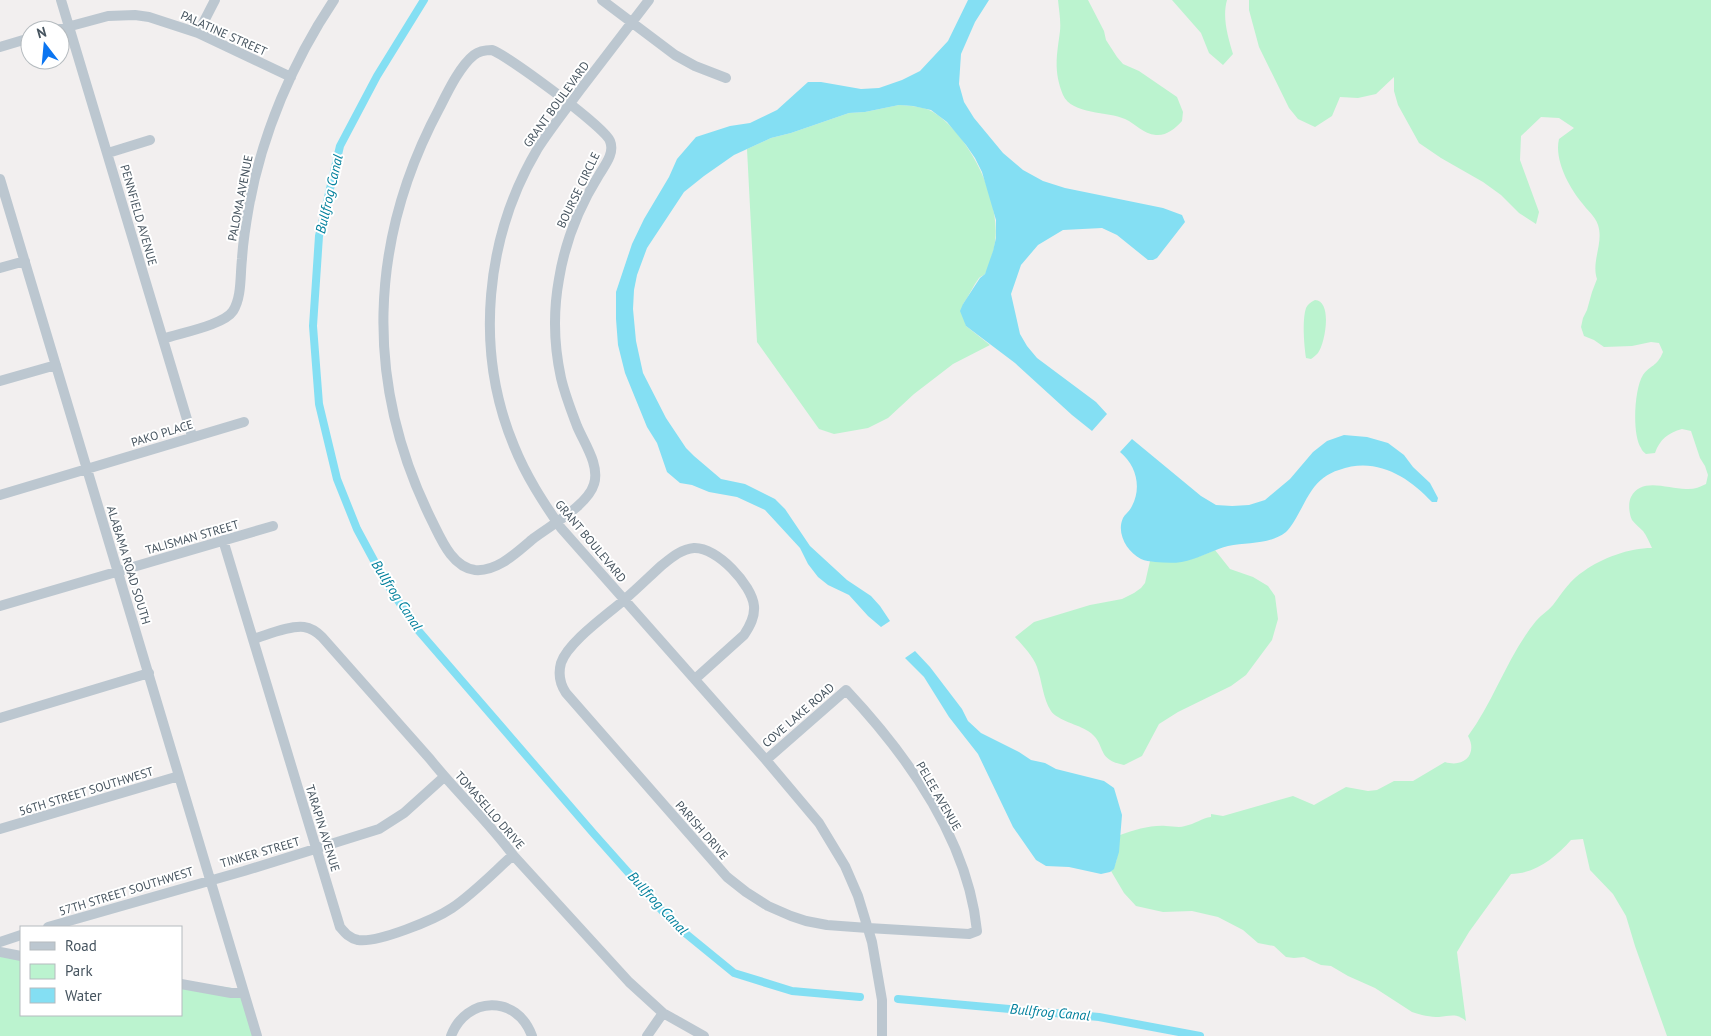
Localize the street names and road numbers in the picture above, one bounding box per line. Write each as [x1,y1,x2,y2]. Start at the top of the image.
street label: PALATINE STREET [178,7,270,59]
street label: GRANT BOULEVARD [520,58,592,150]
street label: BOURSE CIRCLE [553,150,603,230]
street label: PALOMA AVENUE [224,154,256,242]
street label: PENNFIELD AVENUE [117,163,161,267]
street label: PAKO PLACE [129,416,195,450]
street label: GRANT BOULEVARD [552,497,630,585]
street label: ALABAMA ROAD SOUTH [104,504,154,626]
street label: TALISMAN STREET [144,516,241,558]
street label: COVE LAKE ROAD [759,680,837,750]
street label: PELEE AVENUE [913,759,965,833]
street label: 56TH STREET SOUTHWEST [17,763,155,819]
street label: TOMASELLO DRIVE [452,768,528,852]
street label: TARAPIN AVENUE [303,783,343,873]
street label: PARISH DRIVE [672,798,732,862]
street label: TINKER STREET [219,833,302,871]
street label: 57TH STREET SOUTHWEST [57,863,195,919]

